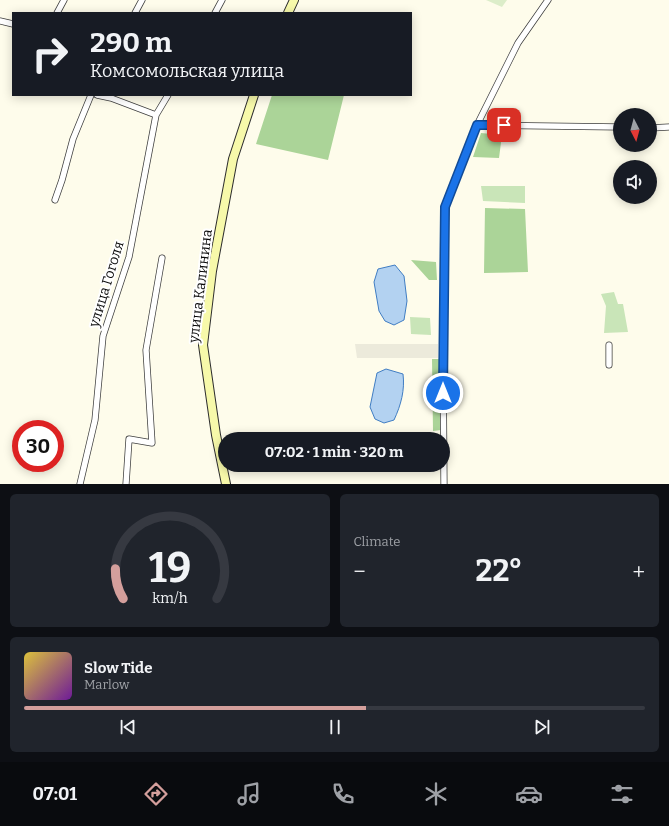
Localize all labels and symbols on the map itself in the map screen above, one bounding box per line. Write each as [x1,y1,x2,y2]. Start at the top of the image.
pin [487,108,521,142]
north arrow [613,108,657,152]
street label: улица Калинина [185,228,216,345]
street label: улица Гоголя [85,239,128,330]
position arrow [422,372,464,414]
speed limit sign: 30 [12,420,64,472]

